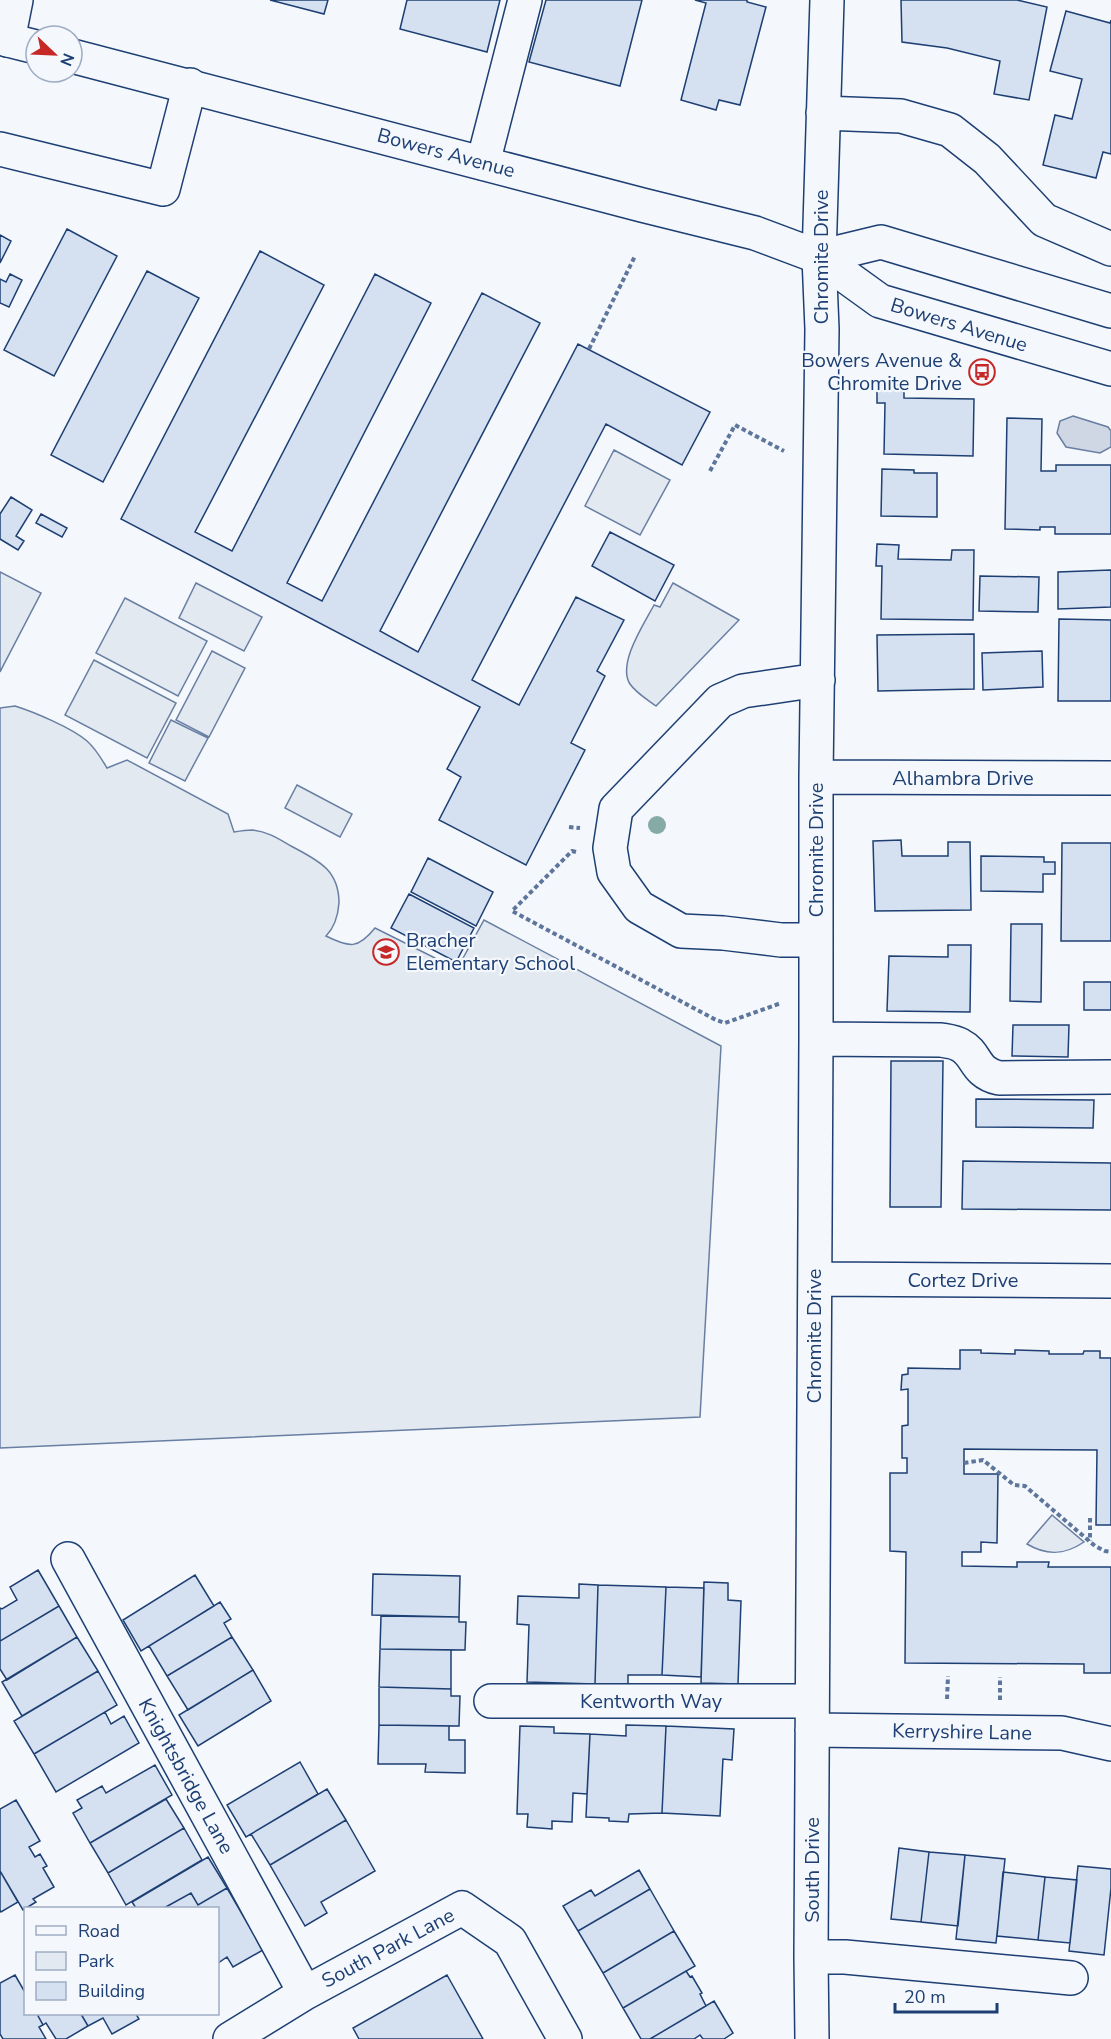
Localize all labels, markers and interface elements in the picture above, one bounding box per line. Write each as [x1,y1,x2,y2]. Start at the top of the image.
north arrow [24,24,84,84]
text: N [54,50,79,69]
street label: Bowers Avenue [374,122,518,184]
street label: Chromite Drive [808,190,835,324]
street label: Bowers Avenue [887,291,1031,359]
place label: Bowers Avenue & Chromite Drive [801,347,962,397]
bus stop icon: Bowers Avenue & Chromite Drive [967,357,997,387]
street label: Alhambra Drive [892,765,1034,792]
street label: Chromite Drive [803,783,830,917]
place label: Bracher Elementary School [406,927,575,977]
school or university icon: Bracher Elementary School [371,937,401,967]
street label: Cortez Drive [908,1267,1018,1294]
street label: Chromite Drive [801,1269,828,1403]
street label: Kentworth Way [580,1688,723,1715]
street label: Knightsbridge Lane [132,1693,240,1859]
street label: Kerryshire Lane [892,1717,1032,1747]
street label: South Drive [799,1817,826,1923]
street label: South Park Lane [317,1902,459,1994]
legend [24,1907,219,2015]
text: Road [78,1919,120,1943]
text: Park [78,1949,115,1973]
scale bar [895,1976,997,2014]
text: Building [78,1979,145,2003]
text: 20 m [904,1985,946,2009]

